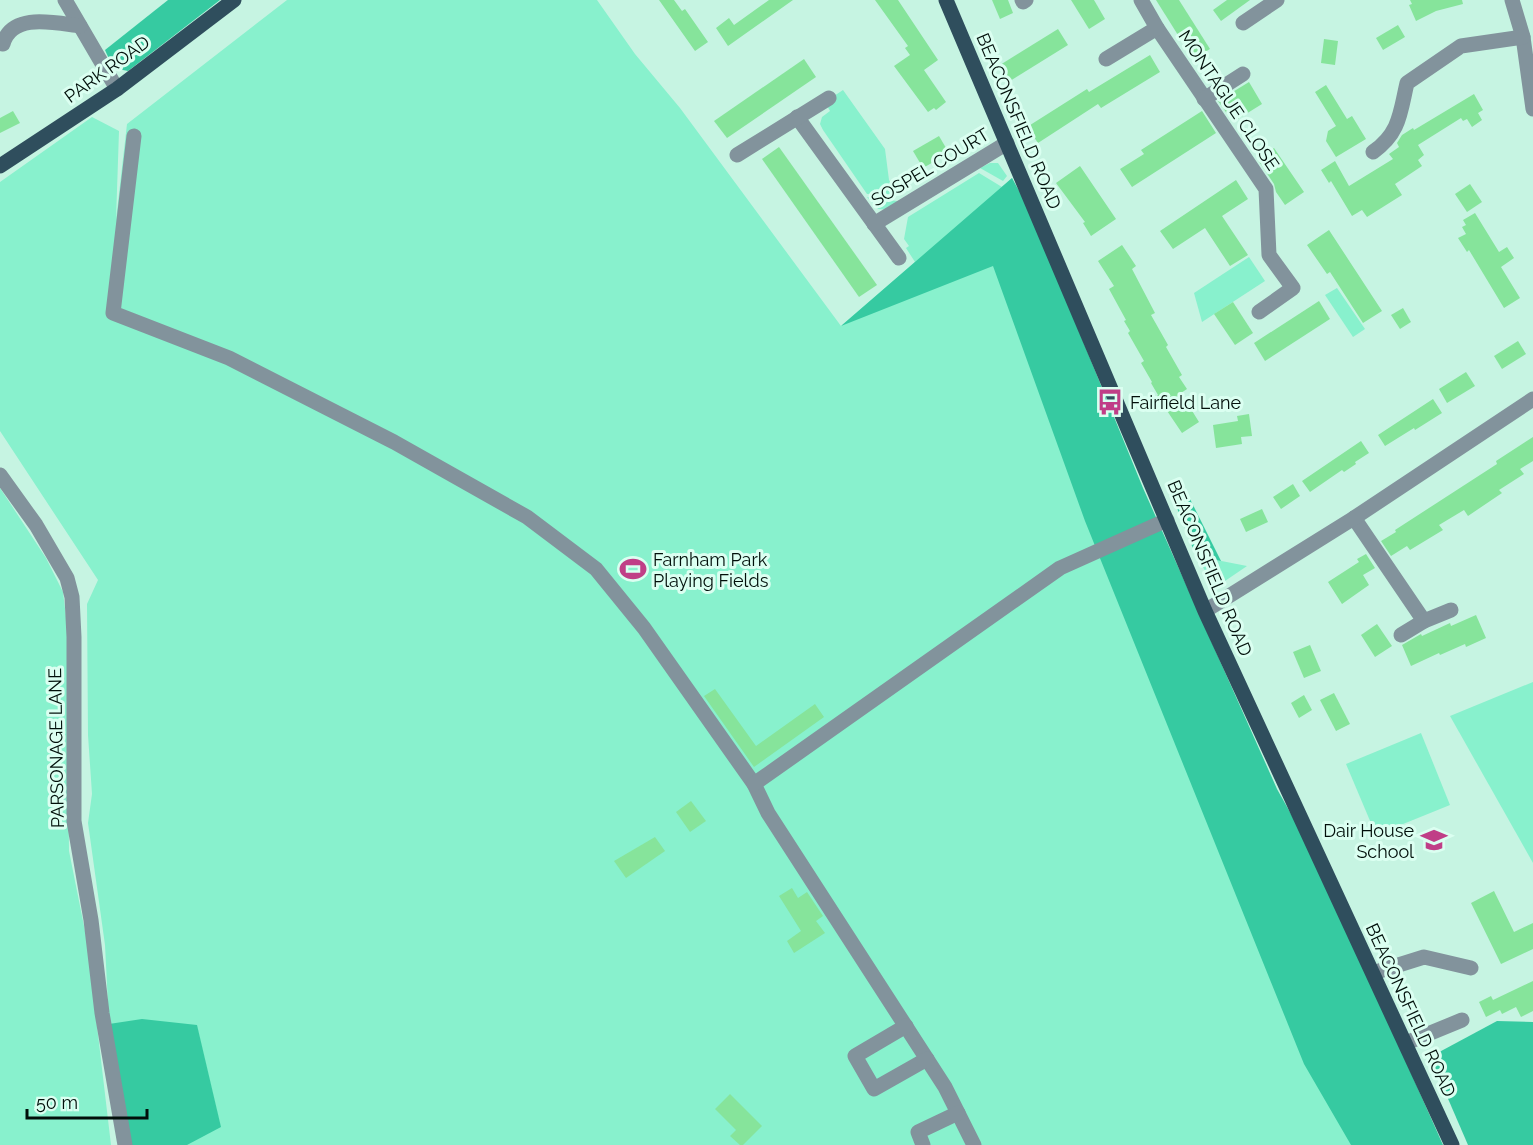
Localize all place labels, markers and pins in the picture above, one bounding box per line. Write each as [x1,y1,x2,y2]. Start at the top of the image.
bus stop icon: Fairfield Lane [1095,387,1125,417]
place label: Fairfield Lane [1130,392,1242,413]
place label: Farnham Park Playing Fields [653,549,769,591]
sports icon: Farnham Park Playing Fields [618,554,648,584]
place label: Dair House School [1323,820,1414,862]
school or university icon: Dair House School [1419,825,1449,855]

